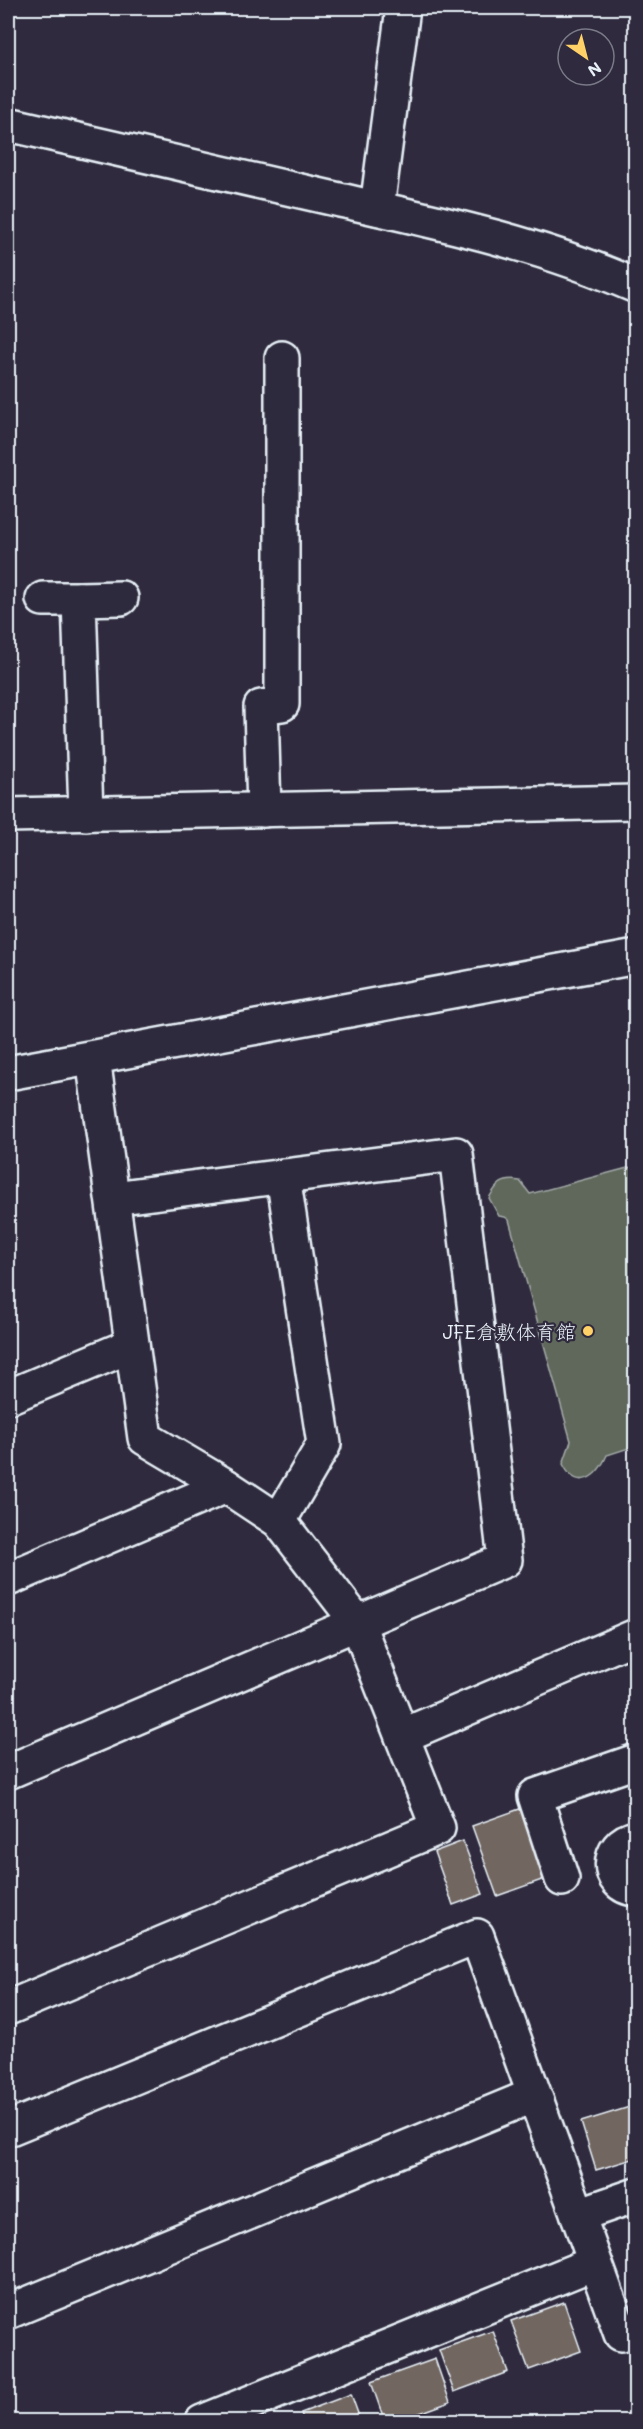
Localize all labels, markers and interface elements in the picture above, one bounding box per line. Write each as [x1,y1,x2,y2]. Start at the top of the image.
north arrow [556,27,616,87]
text: N [584,58,606,82]
place label: JFE倉敷体育館 [442,1318,576,1344]
marker: JFE倉敷体育館 [581,1324,595,1338]

